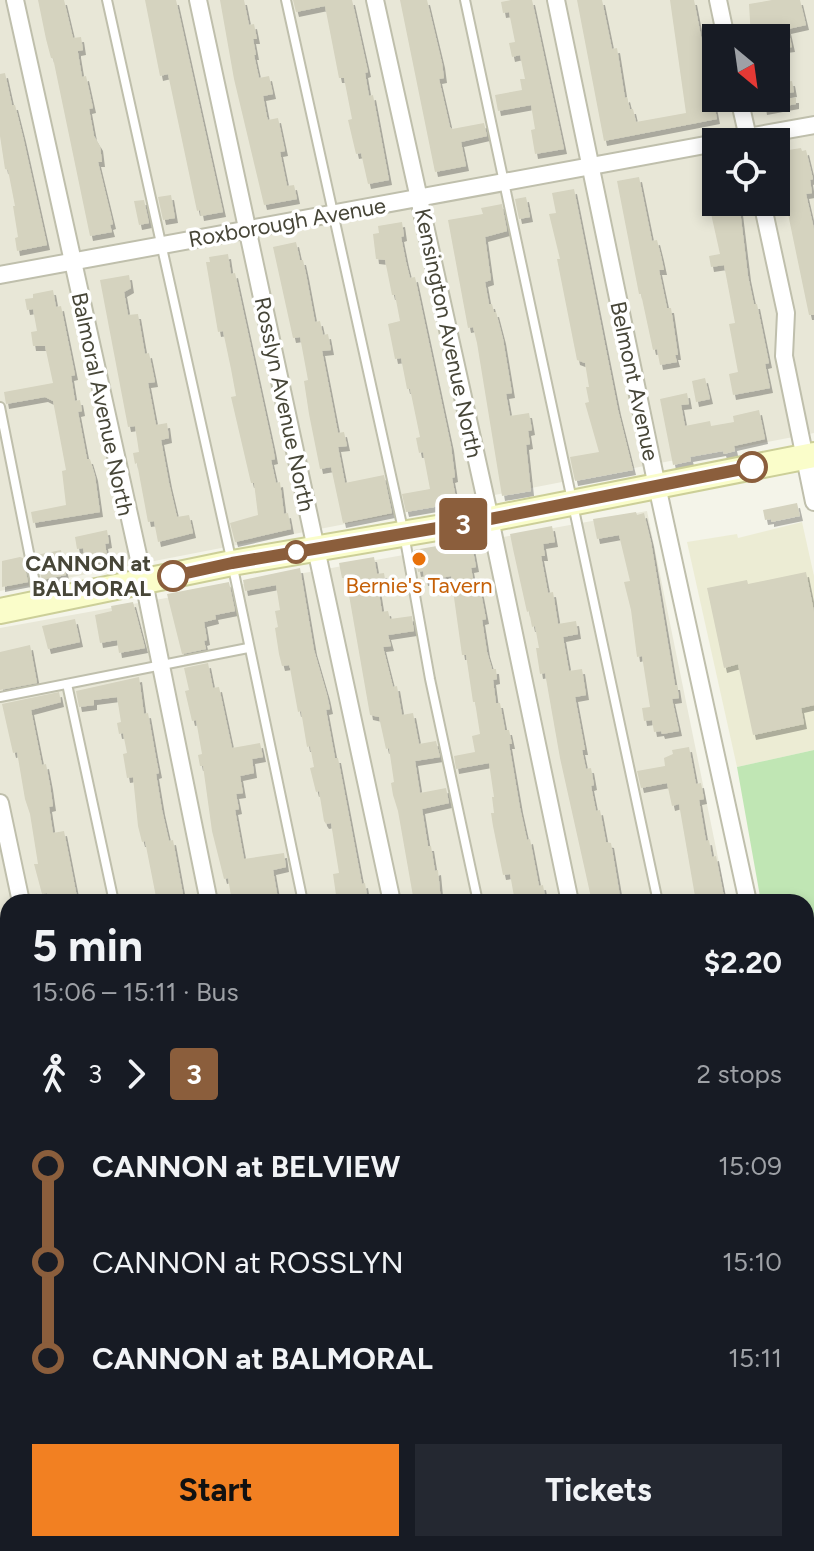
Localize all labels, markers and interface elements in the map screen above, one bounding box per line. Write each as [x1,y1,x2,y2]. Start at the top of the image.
north arrow [702,24,790,112]
map controls [702,24,790,216]
button: locate [702,128,790,216]
street label: Roxborough Avenue [186,192,388,253]
street label: Kensington Avenue North [409,206,488,460]
street label: Balmoral Avenue North [66,290,139,518]
street label: Rosslyn Avenue North [249,294,320,514]
street label: Belmont Avenue [604,299,665,463]
unlabelled marker [737,452,767,482]
line badge: 3 [437,498,489,550]
text: 3 [455,507,471,541]
unlabelled marker [285,541,307,563]
place label: CANNON at BALMORAL [25,550,151,602]
marker: Bernie's Tavern [410,550,428,568]
marker: CANNON at BALMORAL [158,561,188,591]
place label: Bernie's Tavern [345,572,493,599]
text: 5 min [32,919,143,972]
text: $2.20 [704,944,782,981]
text: 15:06 – 15:11 · Bus [32,976,239,1008]
icon: walk [32,1052,76,1096]
icon: forward [114,1052,158,1096]
text: 3 [186,1057,202,1091]
text: 3 [88,1058,102,1090]
text: 2 stops [697,1058,782,1090]
text: CANNON at BELVIEW [92,1148,400,1185]
text: 15:09 [718,1150,782,1182]
text: CANNON at ROSSLYN [92,1244,404,1281]
text: 15:10 [722,1246,782,1278]
text: CANNON at BALMORAL [92,1340,433,1377]
text: 15:11 [728,1342,782,1374]
button: Start [32,1444,399,1536]
button: Tickets [415,1444,782,1536]

